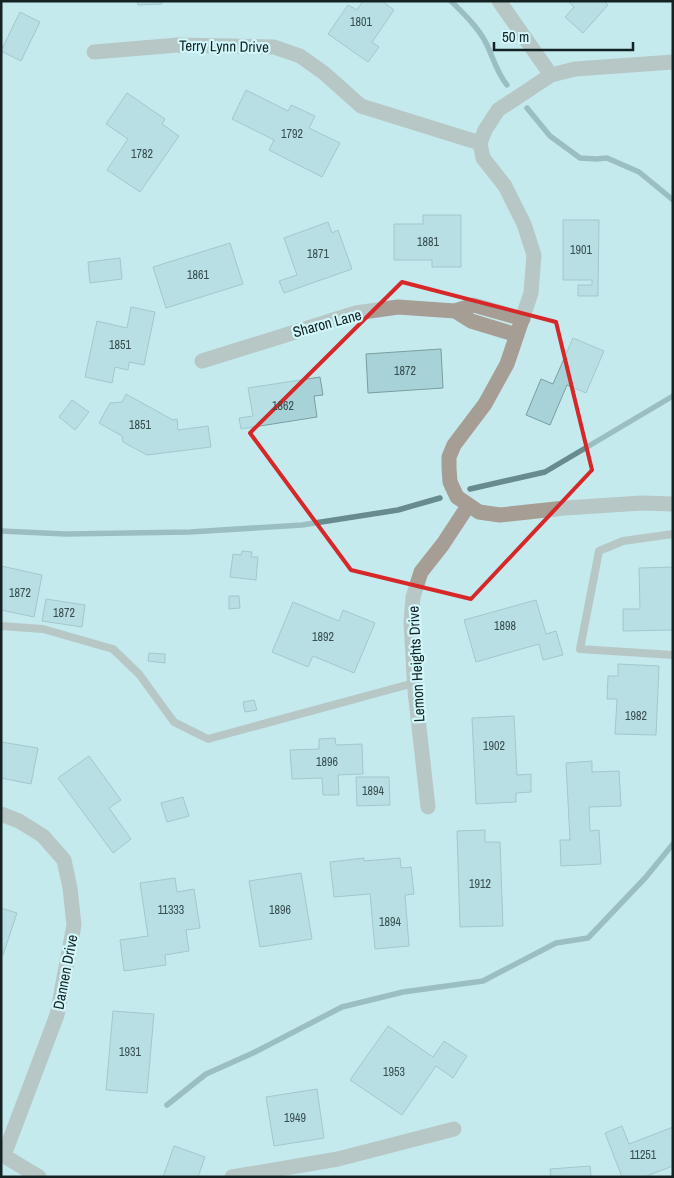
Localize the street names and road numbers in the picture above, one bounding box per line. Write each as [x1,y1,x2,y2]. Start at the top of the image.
street label: Terry Lynn Drive [179,35,269,57]
street label: Sharon Lane [290,304,364,342]
street label: Lemon Heights Drive [402,605,430,723]
street label: Dannen Drive [47,933,83,1011]

